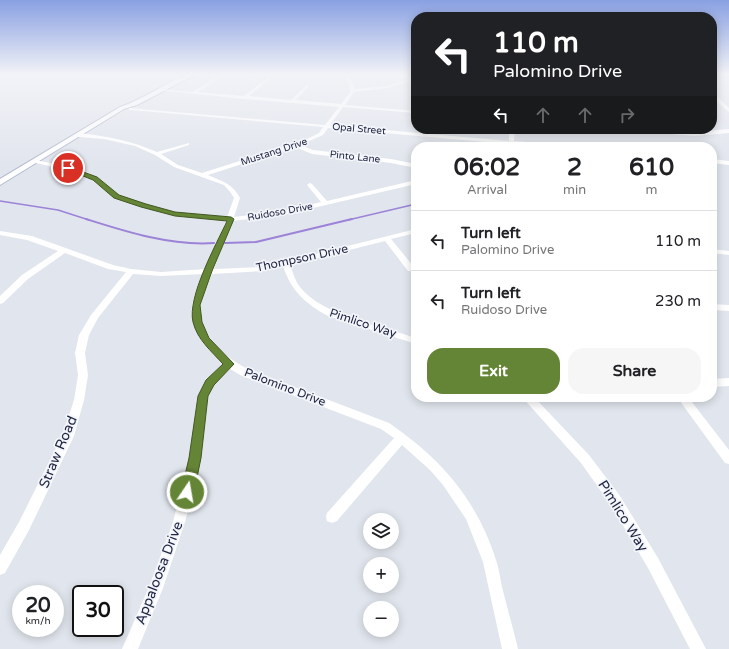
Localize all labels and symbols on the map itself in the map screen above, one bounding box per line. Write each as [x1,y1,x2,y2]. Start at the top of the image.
street label: Opal Street [332,121,386,137]
street label: Mustang Drive [239,135,309,168]
street label: Pinto Lane [329,148,381,166]
pin [51,151,85,185]
street label: Ruidoso Drive [246,200,314,224]
street label: Thompson Drive [255,241,349,275]
street label: Pimlico Way [328,306,399,341]
street label: Palomino Drive [242,365,328,409]
street label: Straw Road [35,413,81,491]
position arrow [166,471,208,513]
street label: Pimlico Way [594,477,652,555]
street label: Appaloosa Drive [132,519,187,627]
speed limit sign: 30 [72,585,124,637]

